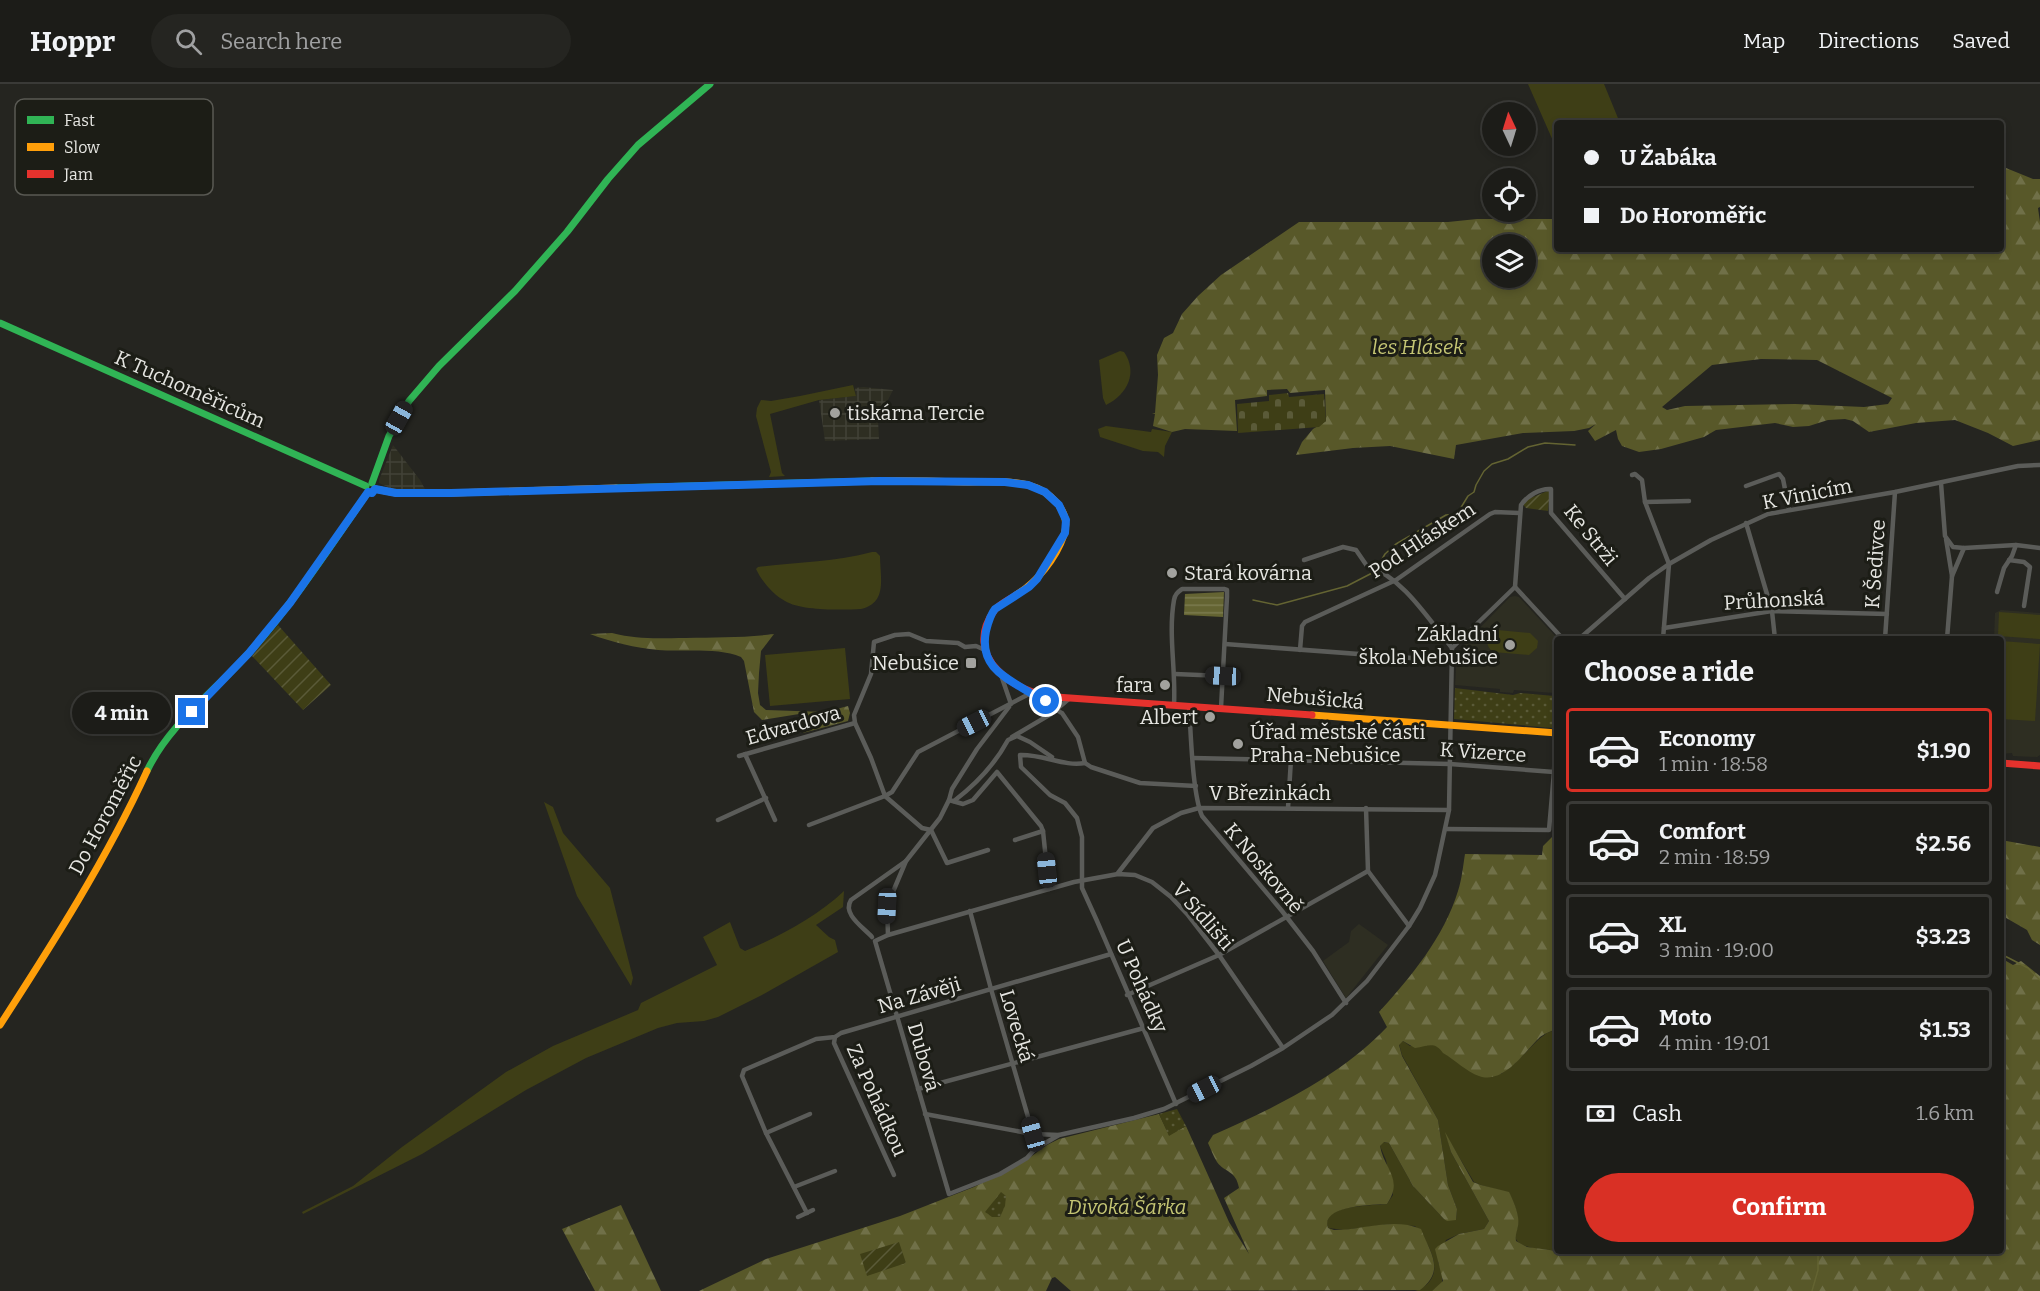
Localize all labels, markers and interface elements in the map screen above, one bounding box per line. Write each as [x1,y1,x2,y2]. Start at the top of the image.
search box [151,14,571,68]
text: Hoppr [30,25,115,58]
icon: search [172,25,205,58]
text: Search here [220,28,342,55]
text: Map [1743,28,1785,54]
text: Directions [1818,28,1919,54]
text: Saved [1952,28,2010,54]
legend [15,99,213,195]
north arrow [1482,102,1536,156]
map controls [1482,102,1536,288]
text: Fast [64,111,95,130]
text: Slow [64,138,100,157]
text: U Žabáka [1620,144,1717,171]
text: Jam [63,165,93,184]
button: locate [1482,168,1536,222]
text: Do Horoměřic [1620,202,1766,229]
button: layers [1482,234,1536,288]
park label: les Hlásek [1372,335,1464,359]
street label: K Tuchoměřicům [111,345,269,433]
car [382,398,416,438]
place label: tiskárna Tercie [847,401,985,425]
marker: tiskárna Tercie [828,406,842,420]
street label: K Vinicím [1760,474,1854,514]
street label: Pod Hláskem [1364,497,1480,583]
street label: Ke Strži [1559,500,1623,570]
street label: K Šedivce [1860,519,1890,609]
place label: Stará kovárna [1184,561,1312,585]
marker: Stará kovárna [1165,566,1179,580]
street label: Průhonská [1723,585,1825,615]
place label: Základní škola Nebušice [1359,622,1498,669]
marker: Základní škola Nebušice [1503,638,1517,652]
place label: Nebušice [872,651,959,675]
marker: Nebušice [964,656,978,670]
text: Choose a ride [1584,656,1754,688]
car [1205,666,1241,686]
place label: fara [1116,673,1153,697]
marker: fara [1158,678,1172,692]
street label: Nebušická [1265,682,1365,714]
route start [1032,687,1059,714]
callout: 4 min [72,691,171,733]
route end [178,698,205,725]
street label: Edvardova [743,700,843,750]
text: 4 min [94,701,149,725]
place label: Albert [1140,705,1198,729]
car [954,707,994,739]
marker: Albert [1203,710,1217,724]
place label: Úřad městské části Praha-Nebušice [1250,720,1425,767]
icon: car [1587,723,1641,777]
text: Economy [1659,725,1755,752]
marker: Úřad městské části Praha-Nebušice [1231,737,1245,751]
street label: K Vizerce [1439,737,1527,767]
text: $1.90 [1916,737,1971,764]
street label: Do Horoměřic [64,751,146,879]
text: 1 min · 18:58 [1659,752,1768,776]
street label: V Březinkách [1209,781,1332,805]
icon: car [1587,816,1641,870]
street label: K Noskovně [1219,818,1309,918]
text: Comfort [1659,818,1746,845]
text: $2.56 [1915,830,1971,857]
text: 2 min · 18:59 [1659,845,1770,869]
car [1036,851,1058,889]
street label: V Sídlišti [1167,877,1239,955]
car [877,888,897,924]
icon: car [1587,909,1641,963]
text: XL [1659,911,1686,938]
text: $3.23 [1916,923,1971,950]
street label: U Pohádky [1111,936,1173,1037]
text: 3 min · 19:00 [1659,938,1774,962]
street label: Na Závěji [875,972,964,1019]
street label: Lovecká [995,987,1039,1065]
icon: car [1587,1002,1641,1056]
text: Moto [1659,1004,1712,1031]
text: $1.53 [1919,1016,1971,1043]
street label: Dubová [903,1020,945,1094]
text: 4 min · 19:01 [1659,1031,1770,1055]
street label: Za Pohádkou [842,1040,912,1160]
car [1184,1073,1224,1105]
icon: cash [1584,1097,1617,1130]
text: Cash [1632,1100,1682,1127]
text: 1.6 km [1916,1101,1974,1125]
car [1019,1114,1047,1154]
button: Confirm [1584,1173,1974,1242]
park label: Divoká Šárka [1068,1195,1186,1219]

